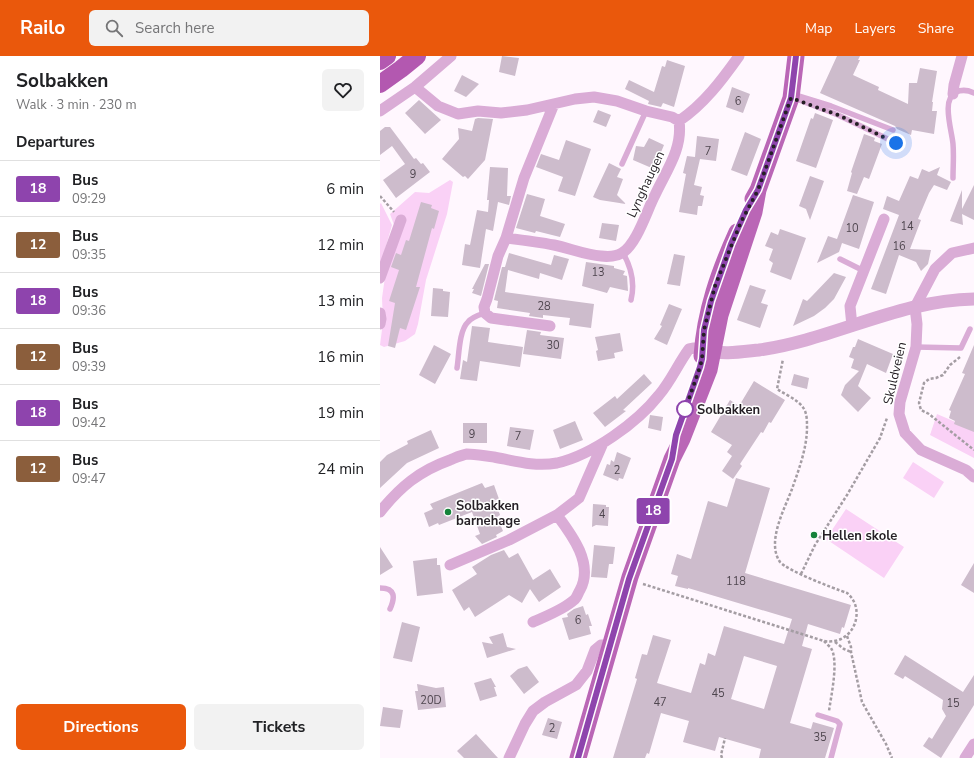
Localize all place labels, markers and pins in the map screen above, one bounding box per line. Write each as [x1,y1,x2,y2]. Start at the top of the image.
marker: Solbakken [676,400,694,418]
place label: Solbakken [697,401,760,419]
place label: Solbakken barnehage [456,497,520,530]
marker: Solbakken barnehage [443,507,453,517]
place label: Hellen skole [822,527,897,545]
marker: Hellen skole [809,530,819,540]

